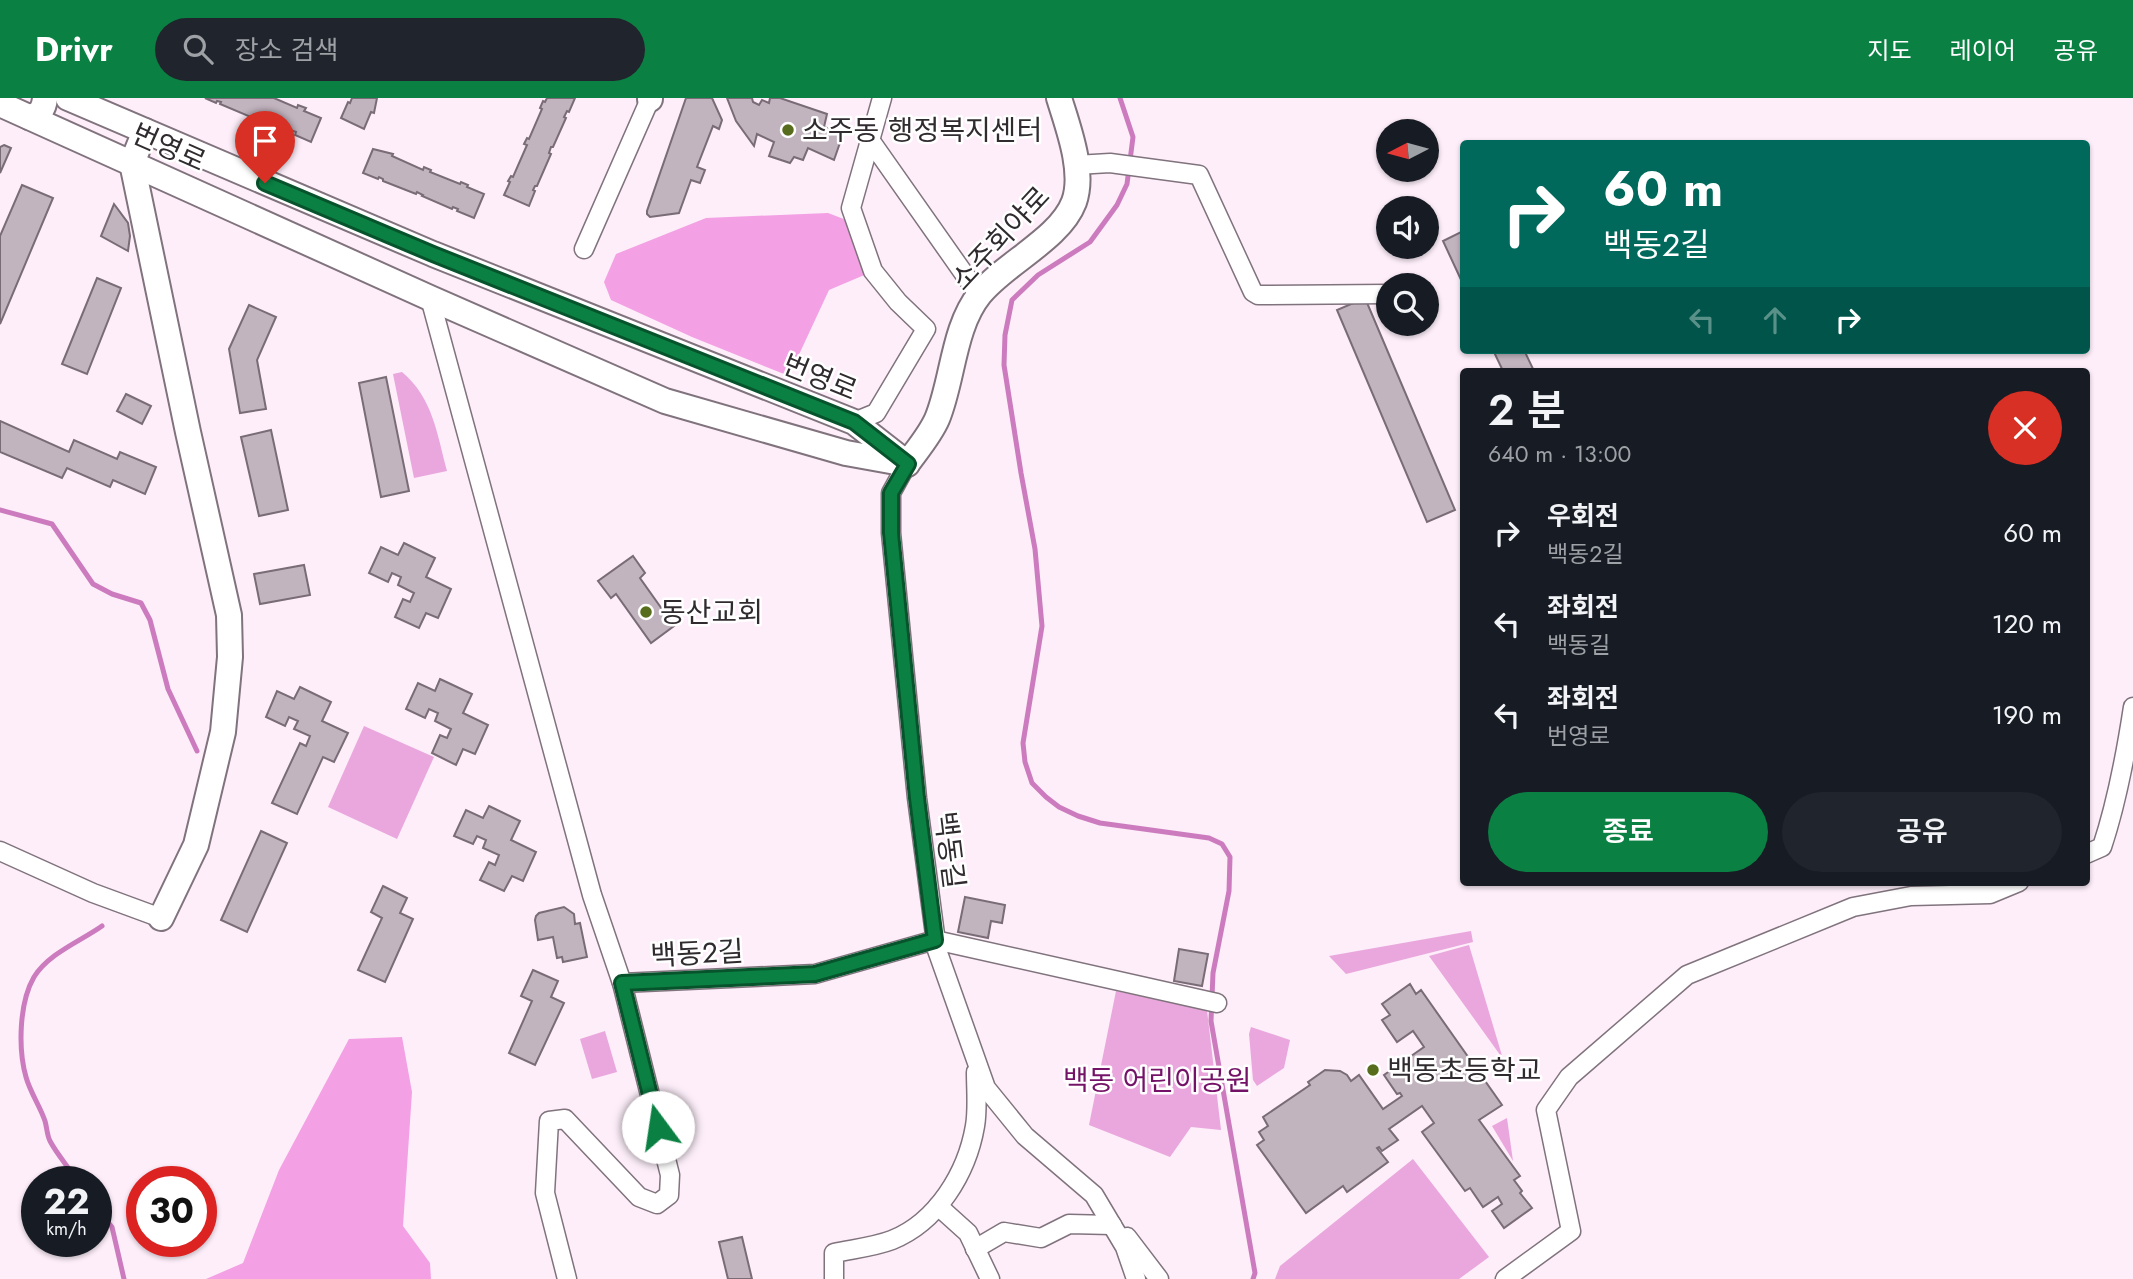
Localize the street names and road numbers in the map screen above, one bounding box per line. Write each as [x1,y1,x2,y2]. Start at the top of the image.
street label: 번영로 [125,113,212,182]
street label: 소주회야로 [941,177,1059,299]
street label: 번영로 [776,344,863,411]
street label: 백동길 [924,809,975,891]
street label: 백동2길 [649,931,745,976]

